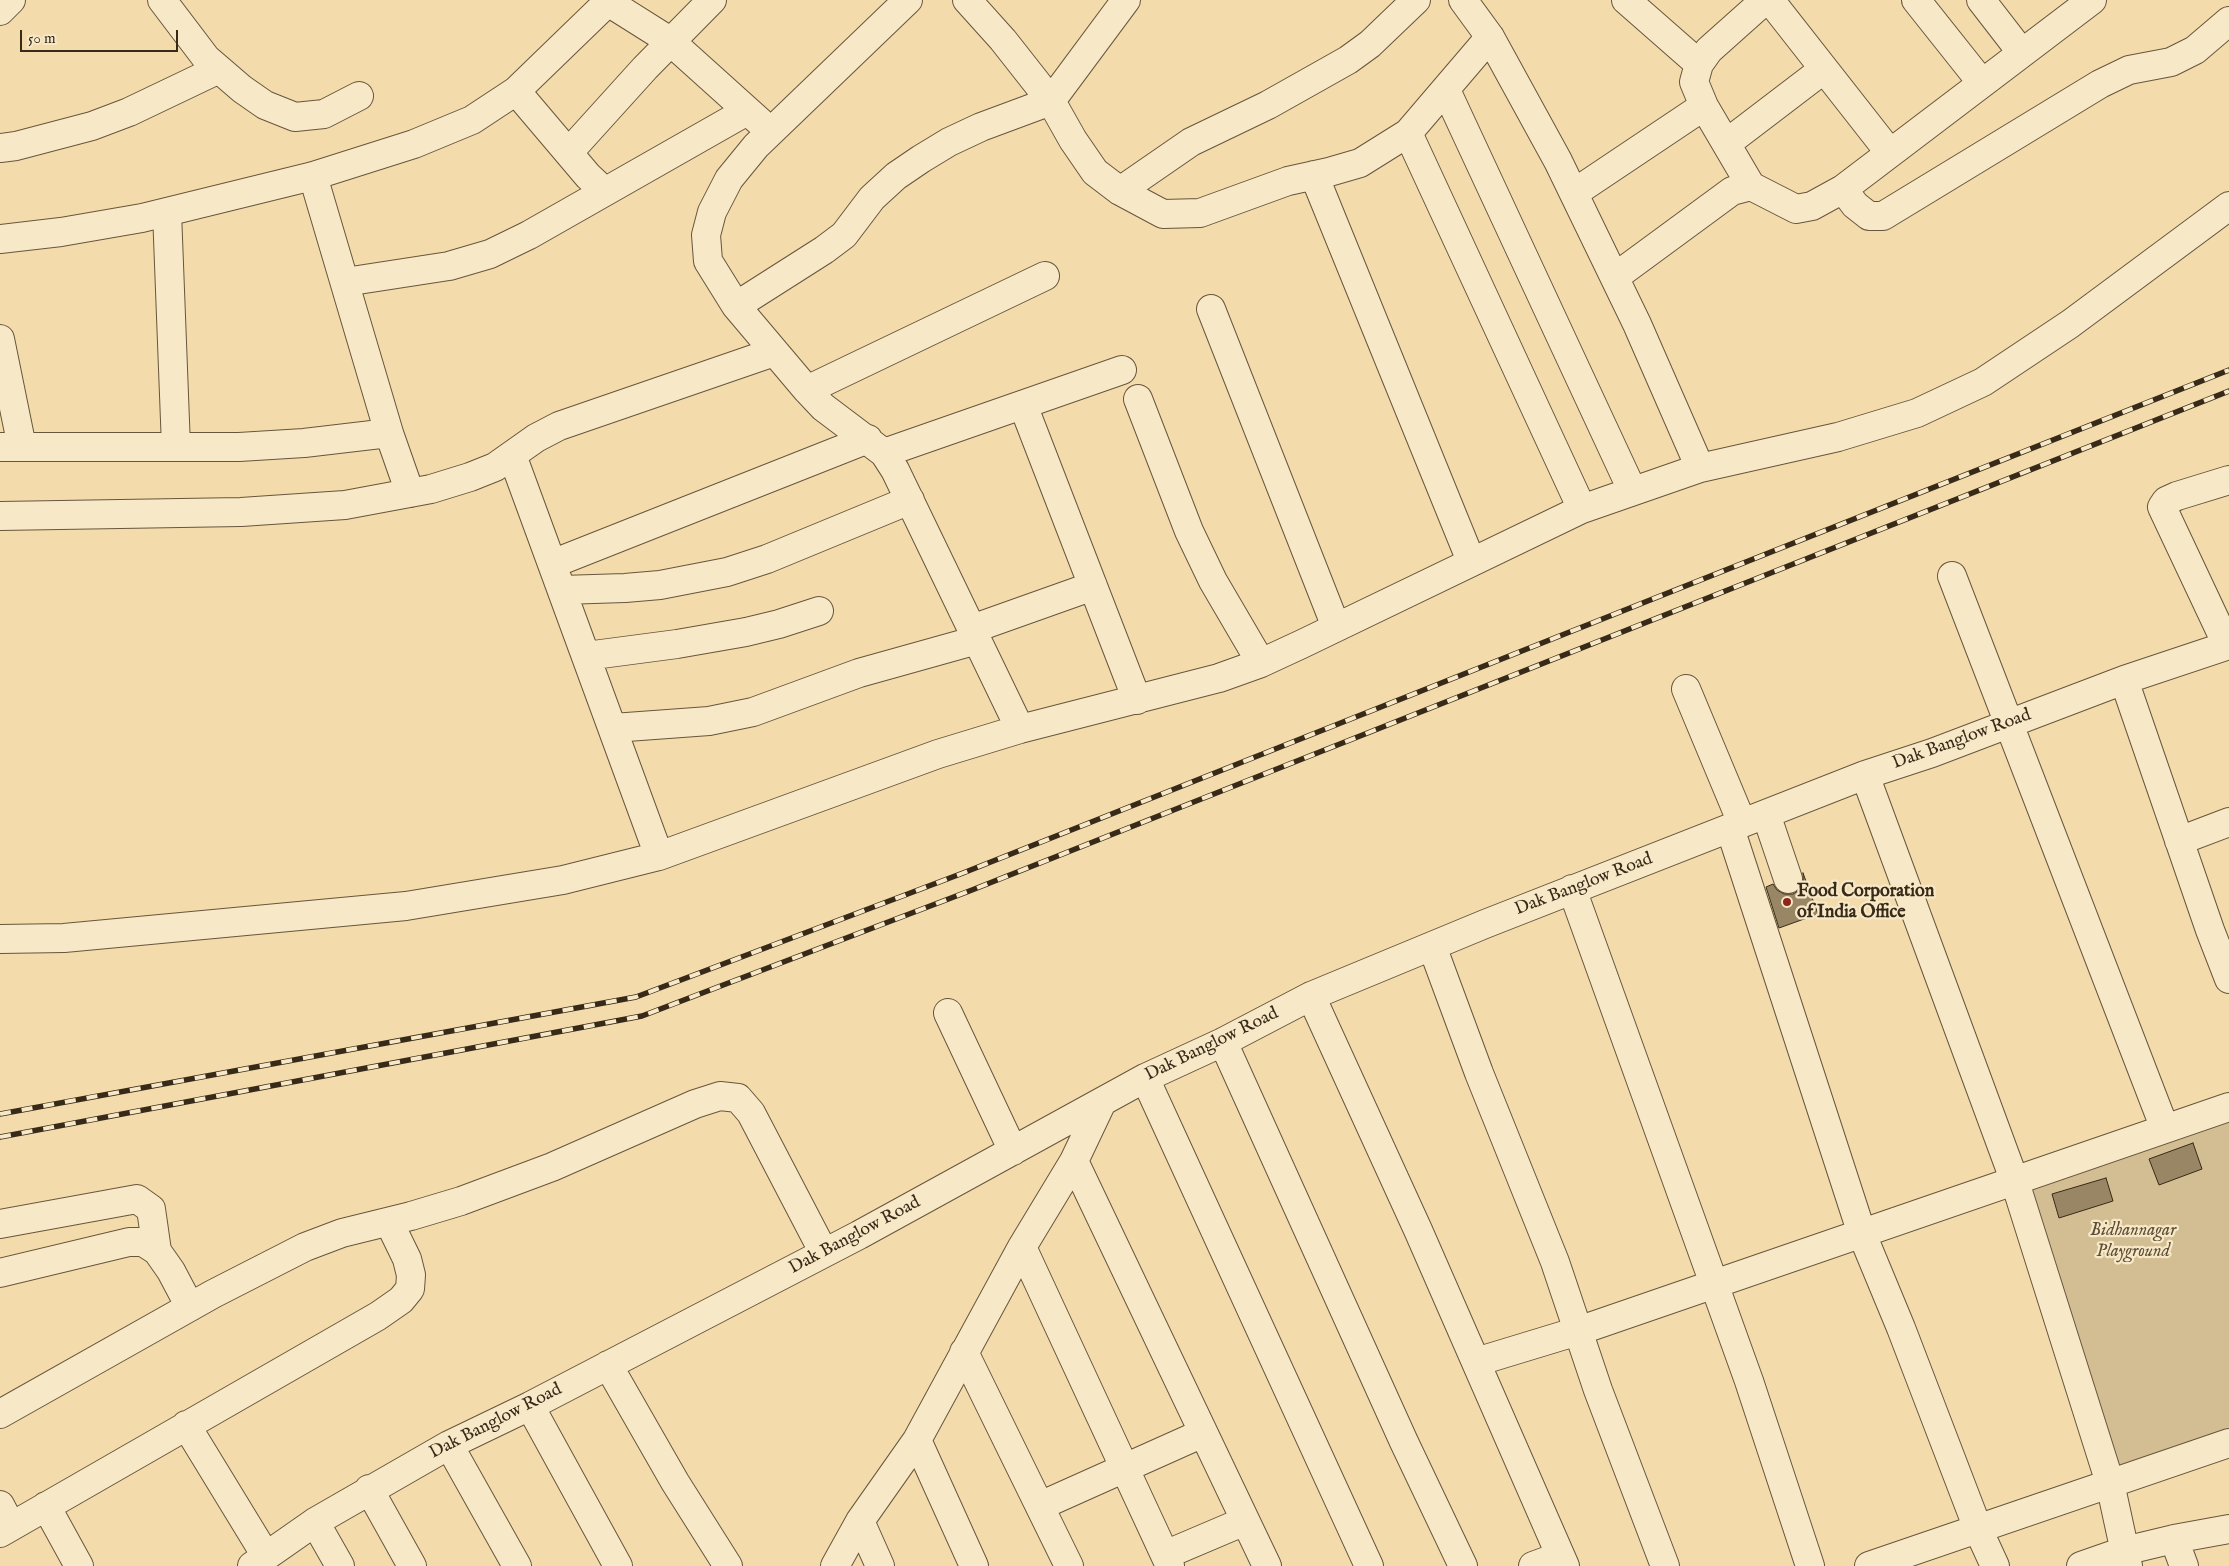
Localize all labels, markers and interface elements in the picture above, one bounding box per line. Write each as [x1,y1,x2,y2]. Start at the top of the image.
scale bar [22,20,180,52]
text: 50 m [28,29,56,48]
street label: Dak Banglow Road [1890,705,2034,775]
street label: Dak Banglow Road [1512,849,1656,921]
place label: Food Corporation of India Office [1797,881,1934,924]
marker: Food Corporation of India Office [1781,896,1793,908]
street label: Dak Banglow Road [1142,1003,1282,1087]
street label: Dak Banglow Road [786,1192,924,1280]
park label: Bidhannagar Playground [2090,1220,2176,1262]
street label: Dak Banglow Road [426,1379,566,1465]

